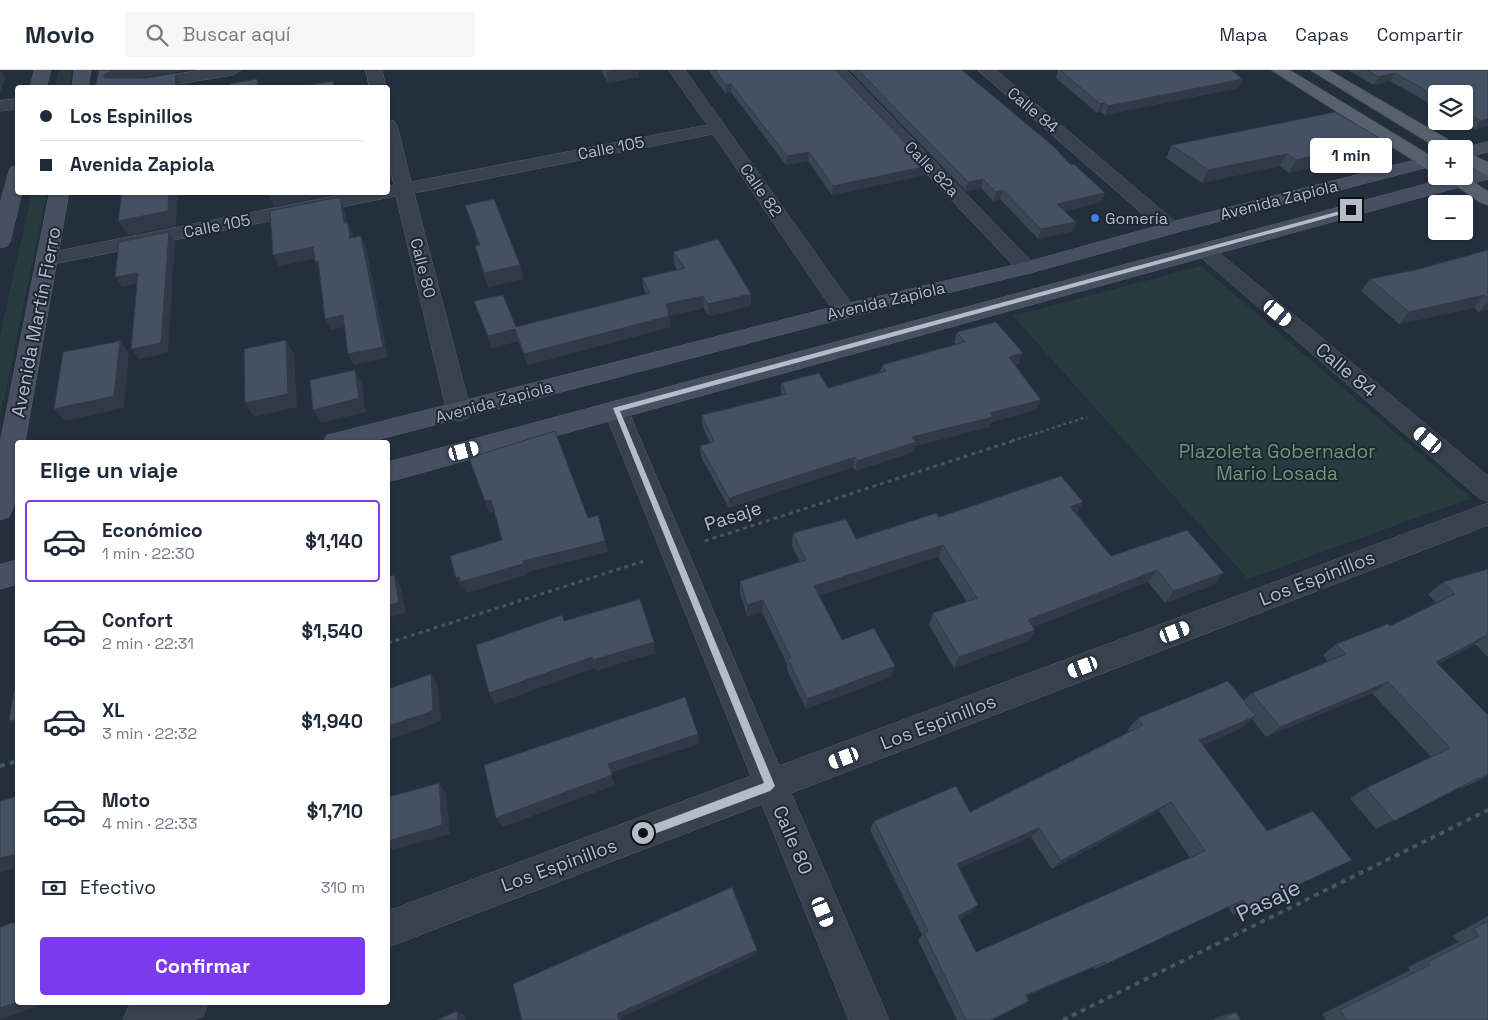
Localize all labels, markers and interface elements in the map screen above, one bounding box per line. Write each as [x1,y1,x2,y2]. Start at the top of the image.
search box [125,12,475,57]
text: Movio [25,19,95,50]
icon: search [143,21,171,49]
text: Buscar aquí [183,22,290,47]
text: Mapa [1219,23,1267,46]
text: Capas [1295,23,1349,46]
text: Compartir [1377,23,1463,46]
street label: Calle 84 [1003,82,1063,138]
map controls [1428,85,1473,240]
button: layers [1428,85,1473,130]
text: Los Espinillos [70,104,193,129]
street label: Calle 105 [576,131,646,165]
street label: Calle 82a [900,137,964,201]
callout: 1 min [1310,138,1392,172]
button: + [1428,140,1473,185]
text: 1 min [1331,145,1371,166]
text: Avenida Zapiola [70,152,214,177]
street label: Calle 82 [735,159,787,221]
street label: Avenida Zapiola [1218,175,1340,225]
button: − [1428,195,1473,240]
route end [1340,199,1362,221]
place label: Gomería [1105,208,1168,229]
street label: Calle 105 [182,209,252,243]
marker: Gomería [1089,212,1101,224]
street label: Avenida Martín Fierro [5,225,67,419]
street label: Calle 80 [405,236,441,300]
street label: Avenida Zapiola [825,277,947,325]
car [1261,298,1294,328]
street label: Calle 84 [1310,337,1382,403]
street label: Avenida Zapiola [433,376,555,428]
car [1411,425,1444,455]
park label: Plazoleta Gobernador Mario Losada [1179,439,1375,486]
car [447,440,480,462]
text: Elige un viaje [40,456,178,484]
street label: Pasaje [701,495,765,537]
text: Económico [102,518,203,543]
icon: car [42,519,87,564]
text: $1,140 [305,529,363,554]
text: 1 min · 22:30 [102,543,195,564]
street label: Los Espinillos [1256,544,1378,612]
text: Confort [102,608,173,633]
icon: car [42,609,87,654]
text: $1,540 [302,619,363,644]
car [1158,620,1191,644]
text: 2 min · 22:31 [102,633,194,654]
car [1066,655,1099,679]
street label: Los Espinillos [877,688,999,756]
text: XL [102,698,125,723]
icon: car [42,699,87,744]
text: $1,940 [301,709,363,734]
text: 3 min · 22:32 [102,723,197,744]
car [827,746,860,770]
text: Moto [102,788,150,813]
icon: car [42,789,87,834]
text: $1,710 [307,799,363,824]
street label: Calle 80 [767,802,819,878]
text: 4 min · 22:33 [102,813,198,834]
route start [632,822,654,844]
street label: Los Espinillos [497,832,621,898]
street label: Pasaje [1231,872,1305,928]
icon: cash [40,874,68,902]
text: Efectivo [80,875,156,900]
text: 310 m [321,877,365,898]
car [810,895,835,929]
button: Confirmar [40,937,365,995]

